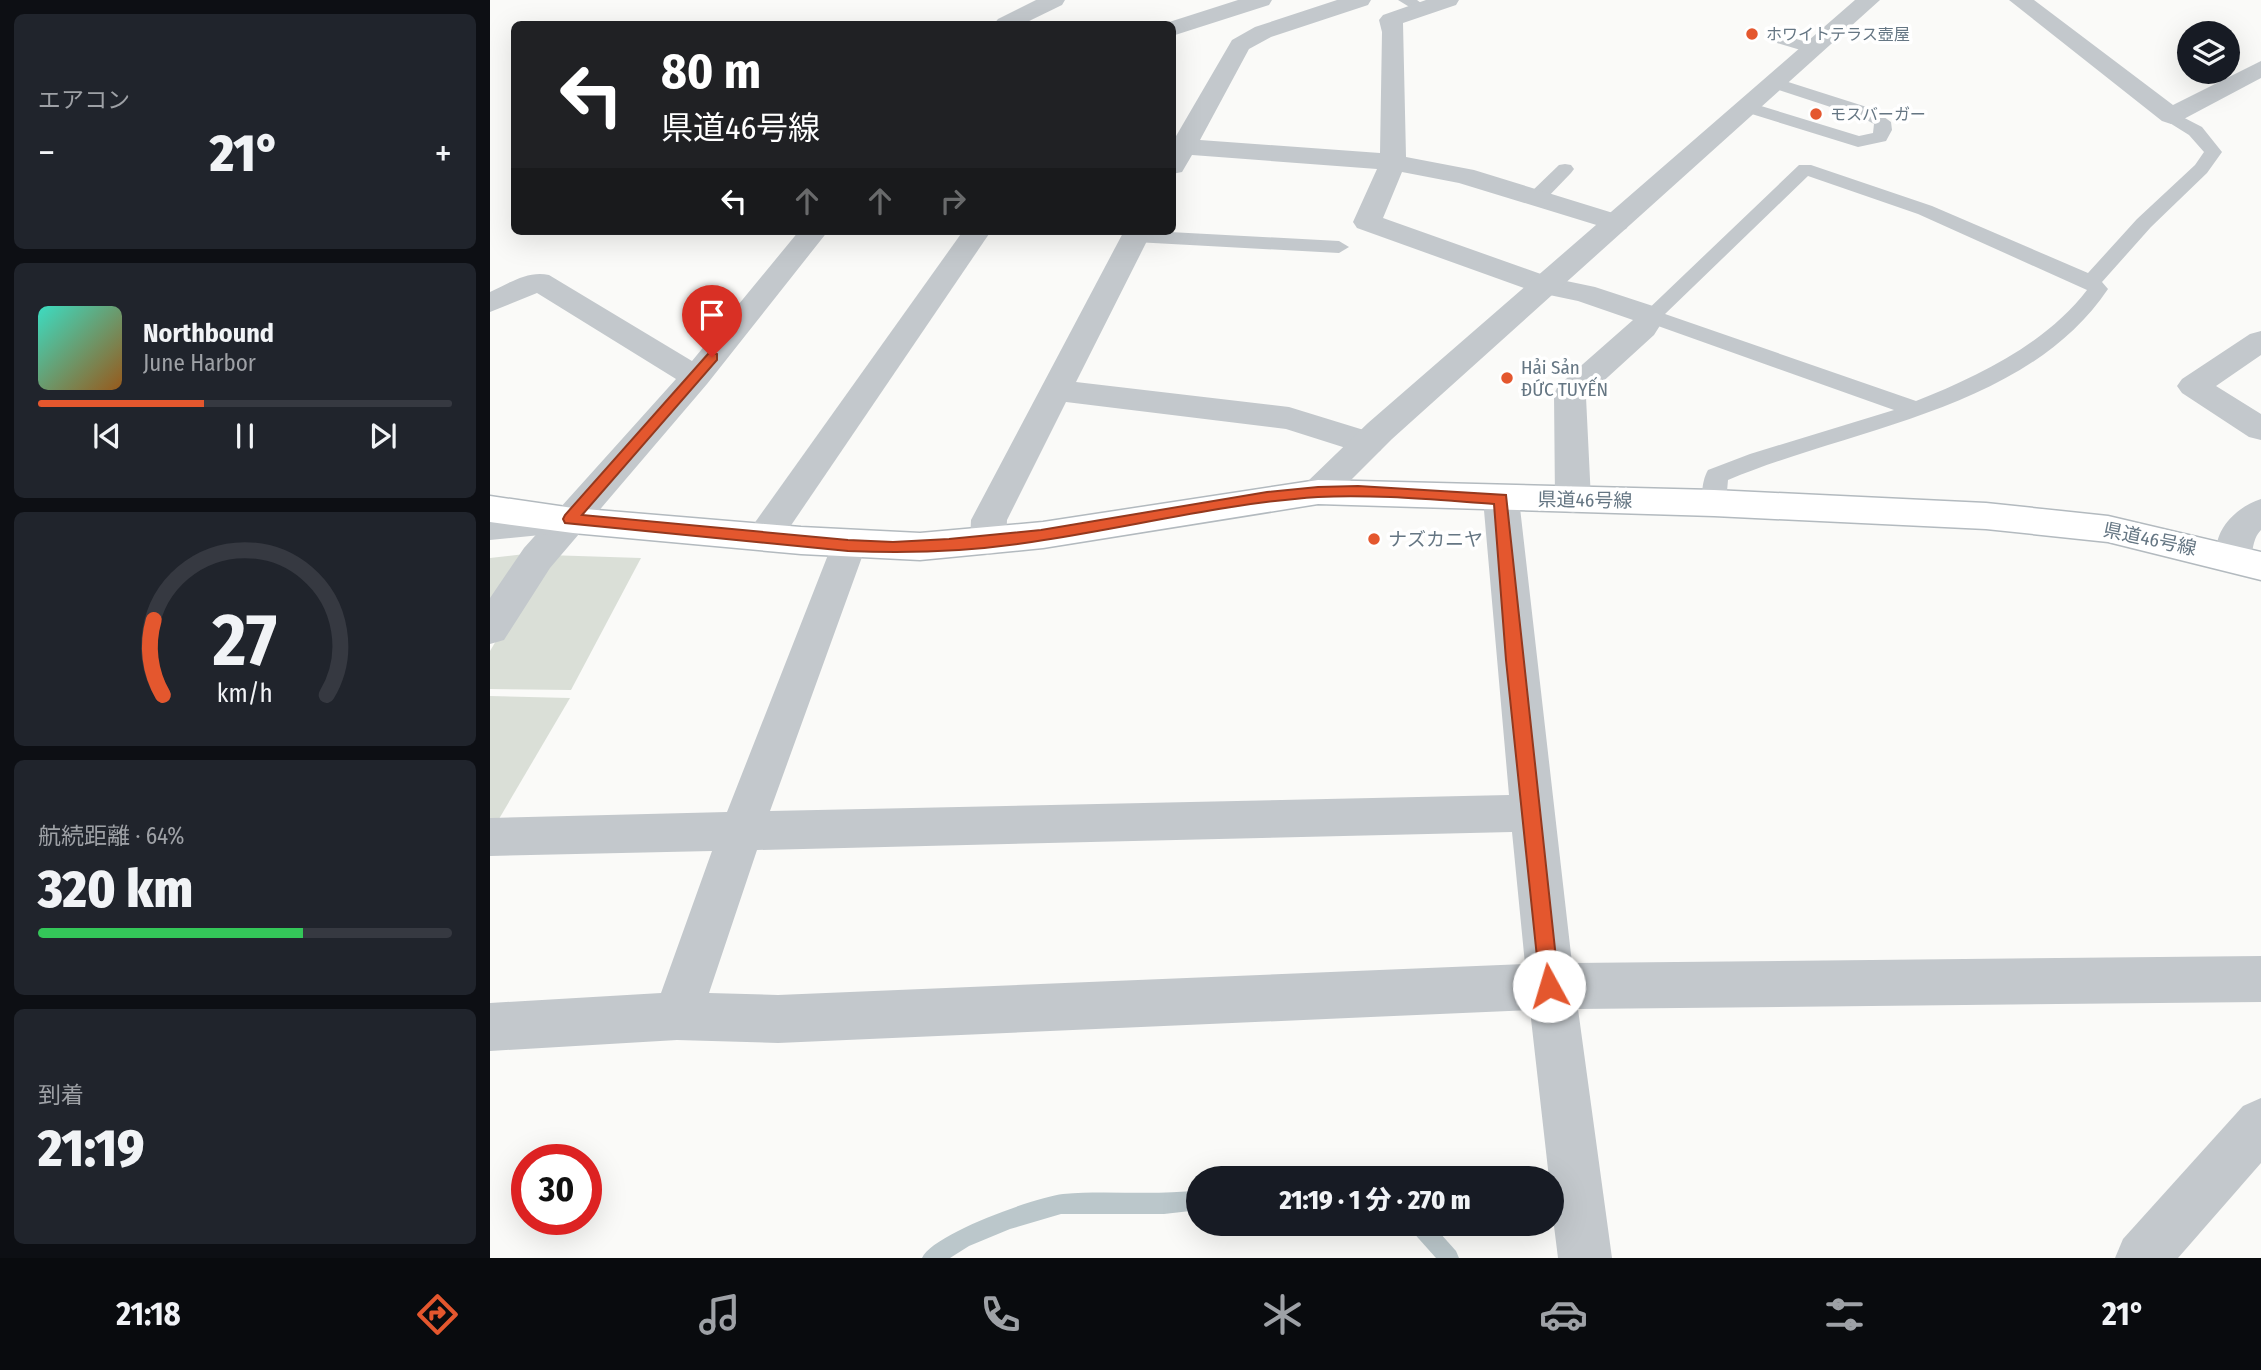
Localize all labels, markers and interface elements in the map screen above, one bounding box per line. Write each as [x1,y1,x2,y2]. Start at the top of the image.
map controls [2177,21,2240,84]
button: layers [2177,21,2240,84]
place label: ホワイトテラス壺屋 [1766,25,1910,44]
marker: ホワイトテラス壺屋 [1744,26,1760,42]
text: 80 m [661,42,761,101]
icon: left [546,49,637,140]
text: エアコン [38,86,130,114]
place label: モスバーガー [1830,105,1926,124]
marker: モスバーガー [1808,106,1824,122]
text: 県道46号線 [661,109,820,147]
text: 21° [210,122,280,185]
text: − [38,130,55,176]
text: + [435,130,452,176]
icon: left [715,182,753,220]
icon: ahead [788,182,826,220]
icon: ahead [861,182,899,220]
icon: right [934,182,972,220]
pin [682,285,742,357]
icon: arrive [693,296,731,334]
text: Northbound [143,318,274,349]
text: June Harbor [143,349,256,377]
place label: Hải Sản ĐỨC TUYẾN [1521,356,1608,401]
marker: Hải Sản ĐỨC TUYẾN [1499,370,1515,386]
icon: previous [88,417,126,455]
icon: pause [226,417,264,455]
icon: next [364,417,402,455]
street label: 県道46号線 [1537,488,1633,512]
street label: 県道46号線 [2101,518,2199,560]
place label: ナズカニヤ [1388,528,1483,551]
marker: ナズカニヤ [1366,531,1382,547]
text: 27 [212,597,277,684]
text: km/h [217,679,273,709]
text: 航続距離 · 64% [38,822,185,850]
text: 320 km [38,858,193,921]
position arrow [1512,949,1586,1023]
text: 到着 [38,1081,84,1109]
text: 21:19 [38,1117,144,1180]
speed limit sign: 30 [511,1144,602,1235]
text: 21:19 · 1 分 · 270 m [1279,1185,1471,1216]
icon: directions [413,1290,462,1339]
icon: music [695,1290,744,1339]
icon: phone [976,1290,1025,1339]
icon: climate [1258,1290,1307,1339]
icon: car [1539,1290,1588,1339]
icon: filters [1820,1290,1869,1339]
text: 21:18 [116,1295,181,1333]
text: 21° [2102,1295,2145,1333]

